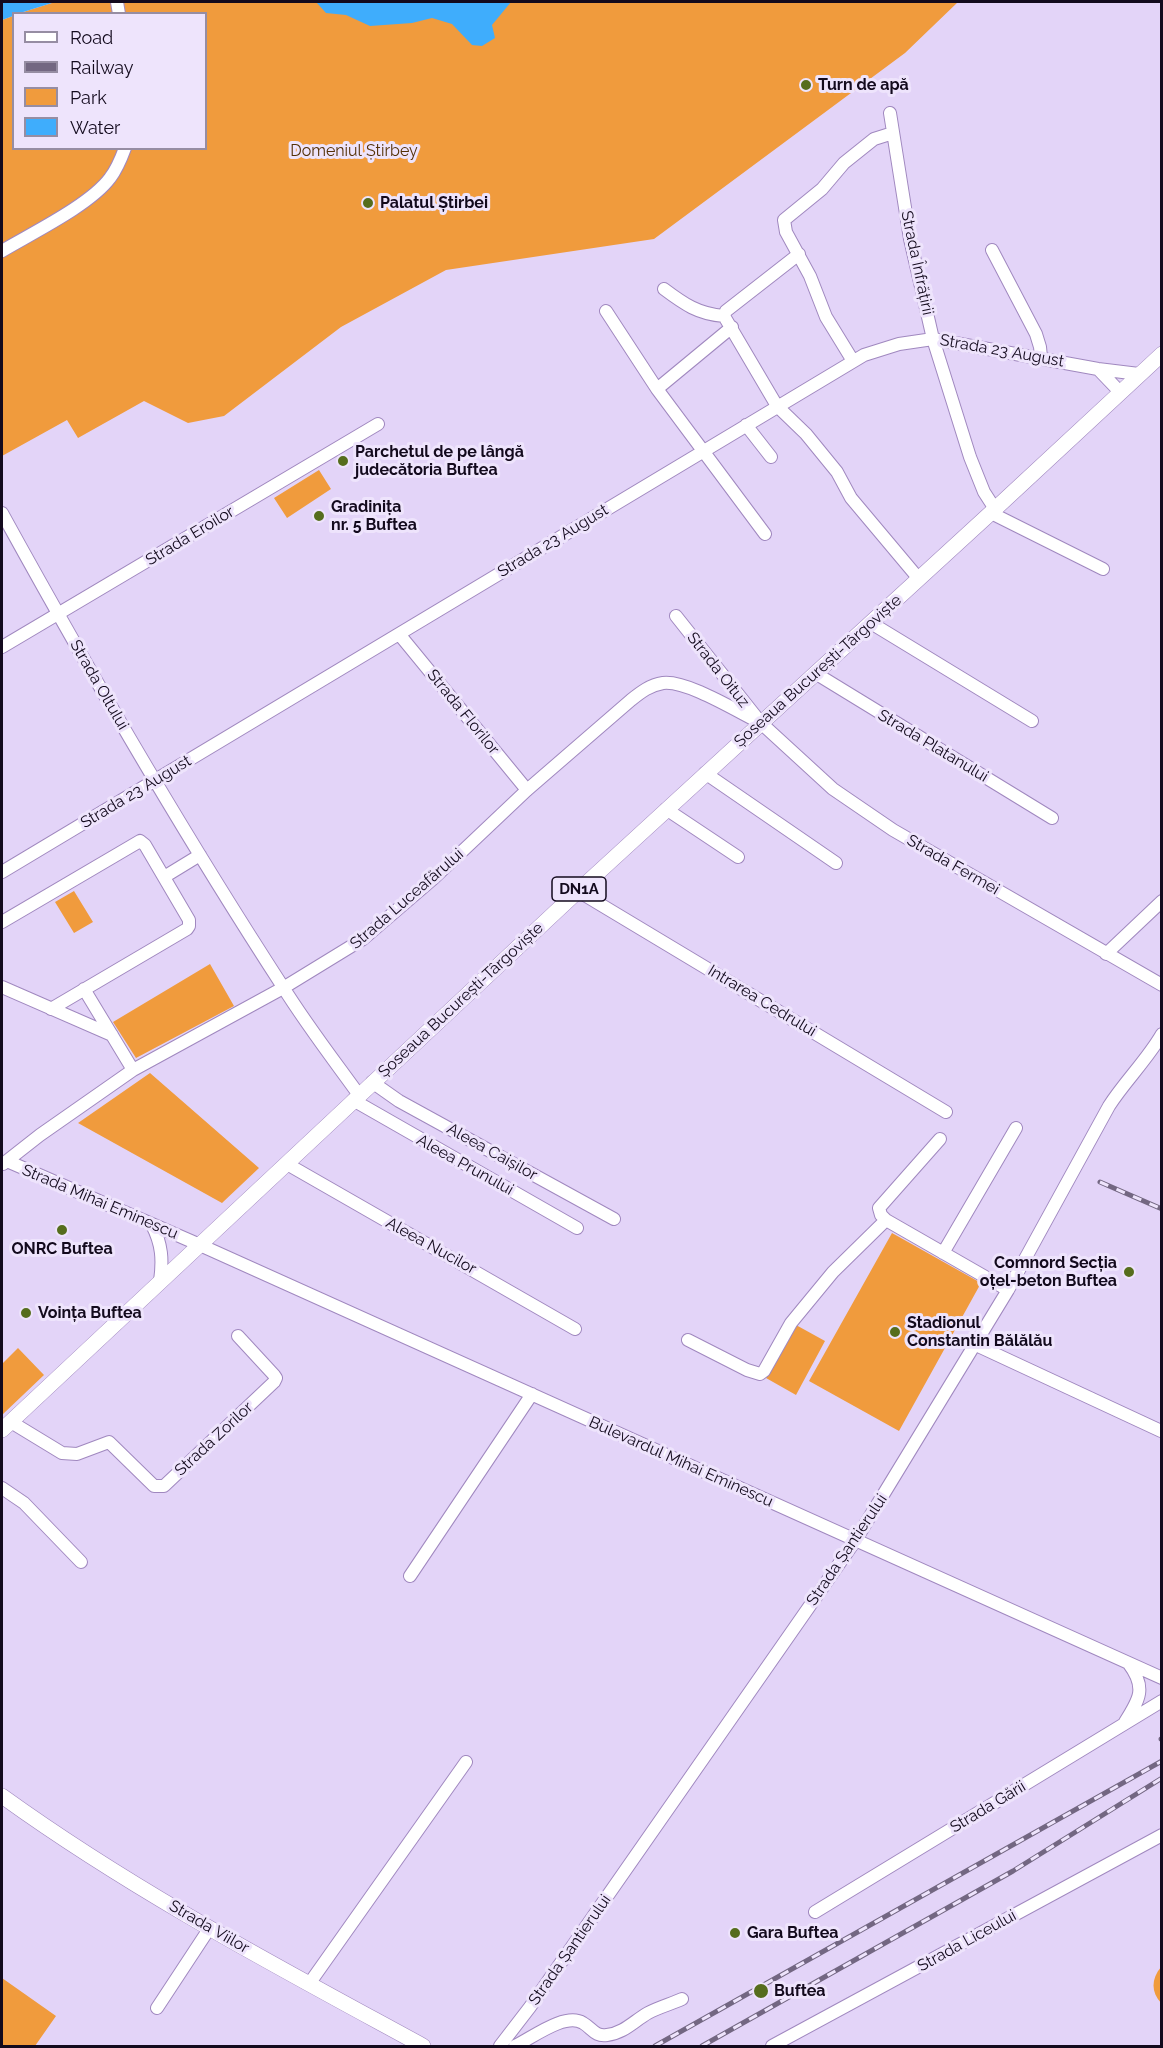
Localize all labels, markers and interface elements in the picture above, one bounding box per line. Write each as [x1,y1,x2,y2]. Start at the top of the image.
legend [12,12,207,150]
text: Road [70,27,113,48]
text: Railway [70,57,134,78]
place label: Turn de apă [818,75,909,95]
marker: Turn de apă [799,78,813,92]
text: Park [70,87,107,108]
text: Water [70,117,120,138]
park label: Domeniul Știrbey [290,141,418,161]
place label: Palatul Știrbei [380,193,488,213]
marker: Palatul Știrbei [361,196,375,210]
street label: Strada Înfrățirii [897,209,937,317]
street label: Strada 23 August [939,331,1065,371]
place label: Parchetul de pe lângă judecătoria Buftea [355,442,524,480]
marker: Parchetul de pe lângă judecătoria Buftea [336,454,350,468]
place label: Gradinița nr. 5 Buftea [331,497,417,535]
street label: Strada 23 August [494,500,612,582]
street label: Strada Eroilor [142,502,238,570]
marker: Gradinița nr. 5 Buftea [312,509,326,523]
street label: Șoseaua București-Târgoviște [730,591,906,751]
street label: Strada Oituz [683,629,753,711]
street label: Strada Oltului [66,637,132,733]
street label: Strada Florilor [423,666,503,758]
street label: Strada Platanului [874,706,992,786]
street label: Strada 23 August [77,751,195,833]
street label: Strada Fermei [903,831,1003,899]
street label: Strada Luceafărului [346,845,468,953]
road number: DN1A [552,877,606,901]
street label: Șoseaua București-Târgoviște [375,918,547,1082]
street label: Intrarea Cedrului [704,961,820,1041]
street label: Aleea Caișilor [443,1119,541,1185]
street label: Aleea Prunului [413,1130,517,1200]
street label: Strada Mihai Eminescu [19,1160,181,1244]
street label: Aleea Nucilor [382,1213,480,1279]
marker: ONRC Buftea [55,1223,69,1237]
place label: ONRC Buftea [11,1239,113,1259]
place label: Comnord Secția oțel-beton Buftea [980,1253,1117,1291]
marker: Comnord Secția oțel-beton Buftea [1122,1265,1136,1279]
place label: Voința Buftea [38,1303,142,1323]
marker: Voința Buftea [19,1306,33,1320]
place label: Stadionul Constantin Bălălău [907,1313,1052,1351]
marker: Stadionul Constantin Bălălău [888,1325,902,1339]
street label: Strada Zorilor [171,1398,257,1480]
street label: Bulevardul Mihai Eminescu [586,1413,776,1511]
street label: Strada Șantierului [803,1491,891,1609]
street label: Strada Gării [947,1777,1029,1837]
street label: Strada Șantierului [525,1891,615,2009]
street label: Strada Viilor [166,1896,252,1958]
street label: Strada Liceului [914,1906,1020,1976]
place label: Gara Buftea [747,1923,838,1943]
marker: Gara Buftea [728,1926,742,1940]
place label: Buftea [774,1981,825,2001]
marker: Buftea [752,1982,770,2000]

